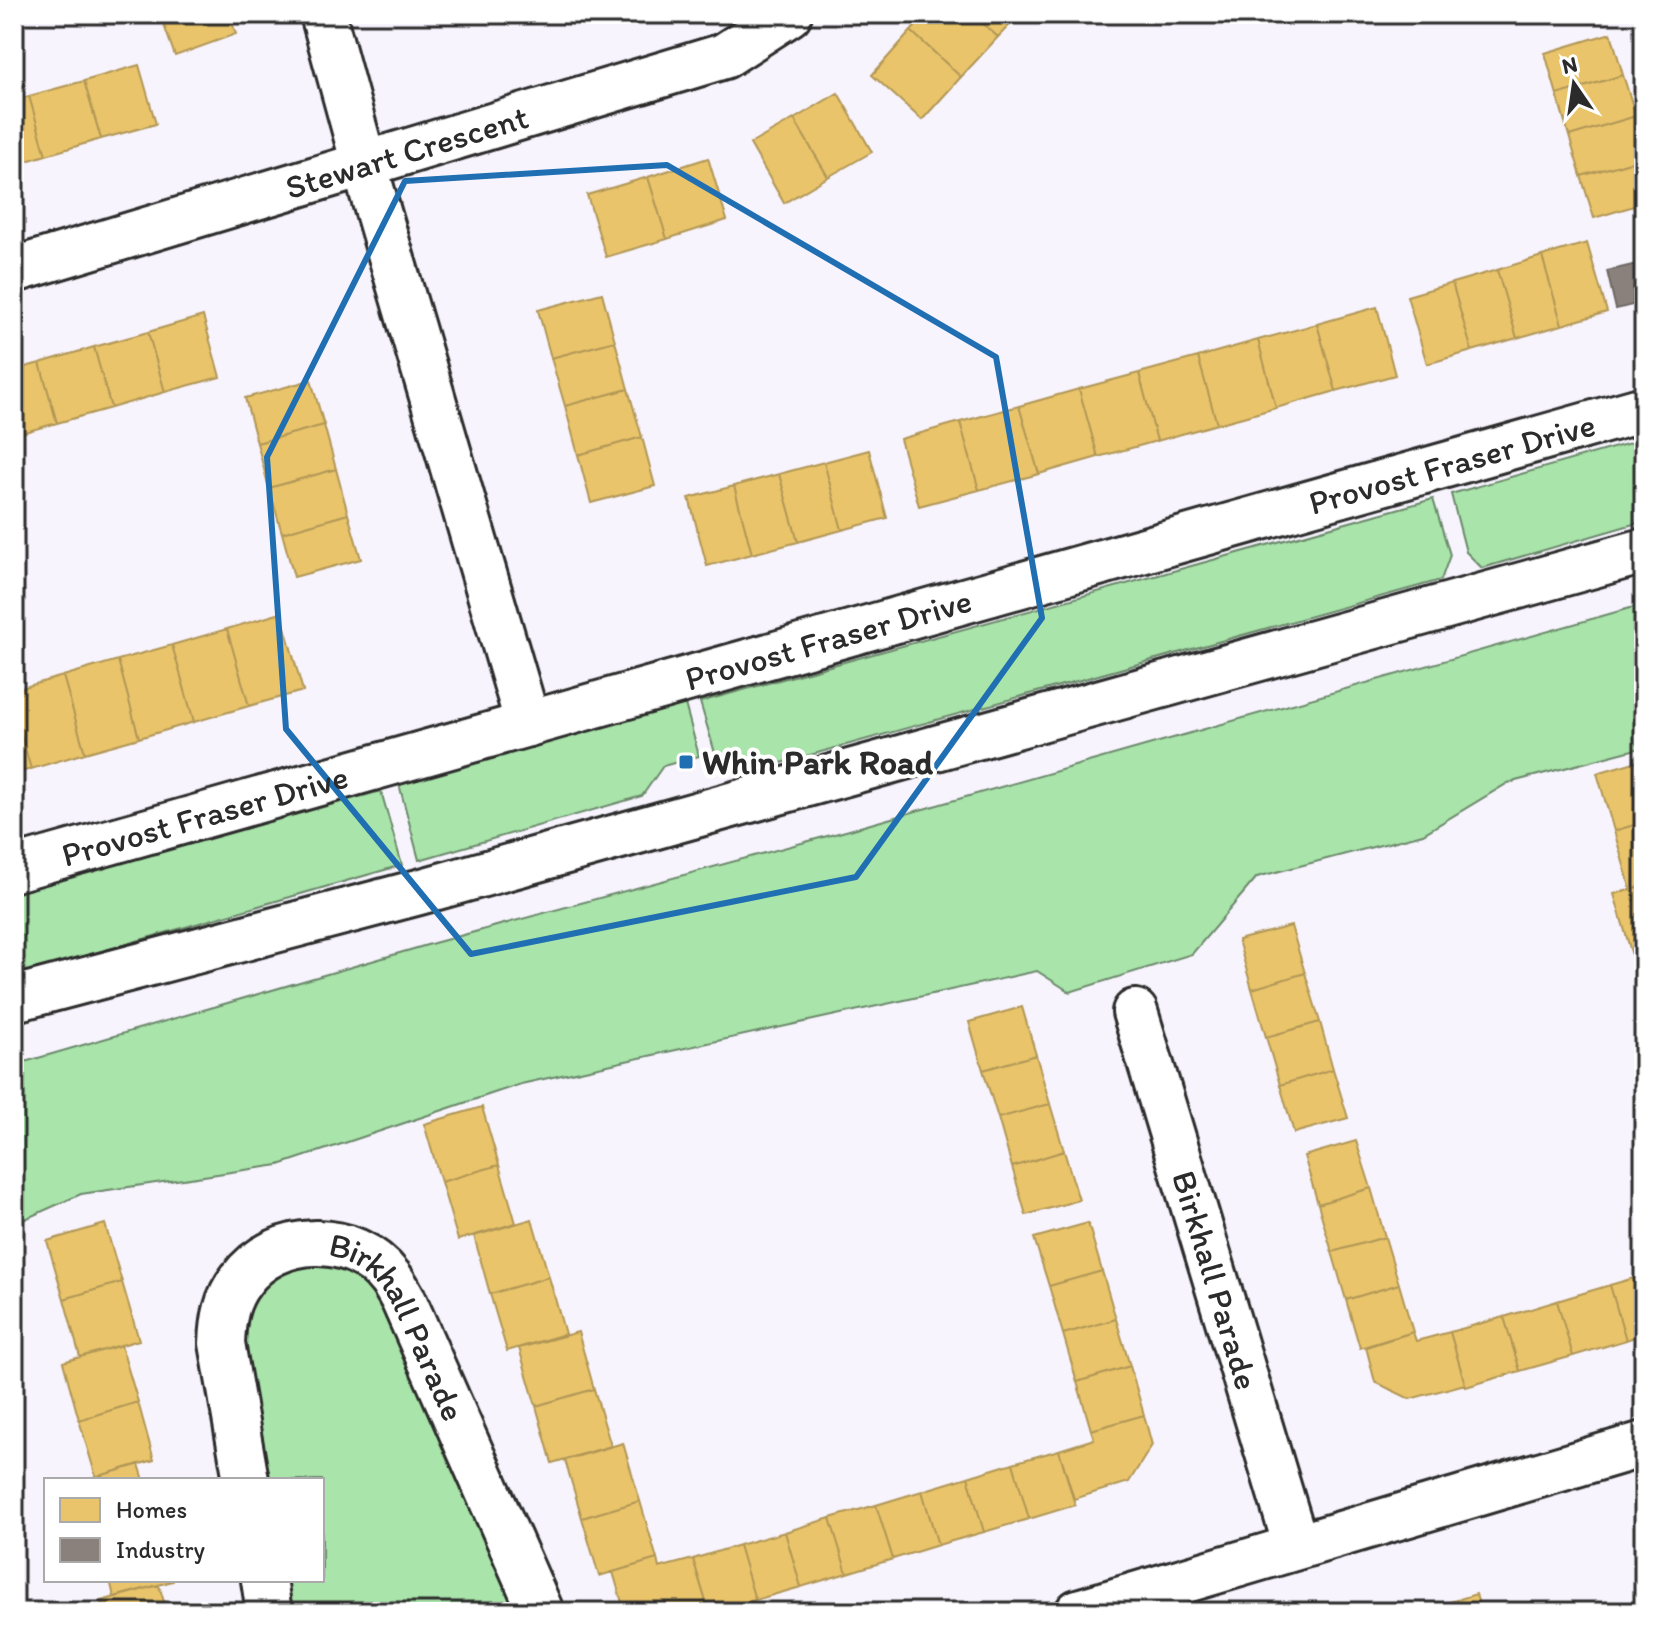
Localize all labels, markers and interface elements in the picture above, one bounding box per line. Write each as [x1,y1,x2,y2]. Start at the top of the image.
north arrow [1534,44,1614,124]
text: N [1559,50,1580,80]
street label: Stewart Crescent [280,96,533,208]
street label: Provost Fraser Drive [1304,403,1600,523]
street label: Provost Fraser Drive [680,579,976,699]
place label: Whin Park Road [702,742,934,783]
marker: Whin Park Road [677,753,695,771]
street label: Provost Fraser Drive [57,755,353,875]
street label: Birkhall Parade [1164,1166,1268,1394]
street label: Birkhall Parade [325,1223,475,1427]
legend [44,1478,324,1582]
text: Homes [116,1495,187,1524]
text: Industry [116,1535,205,1564]

